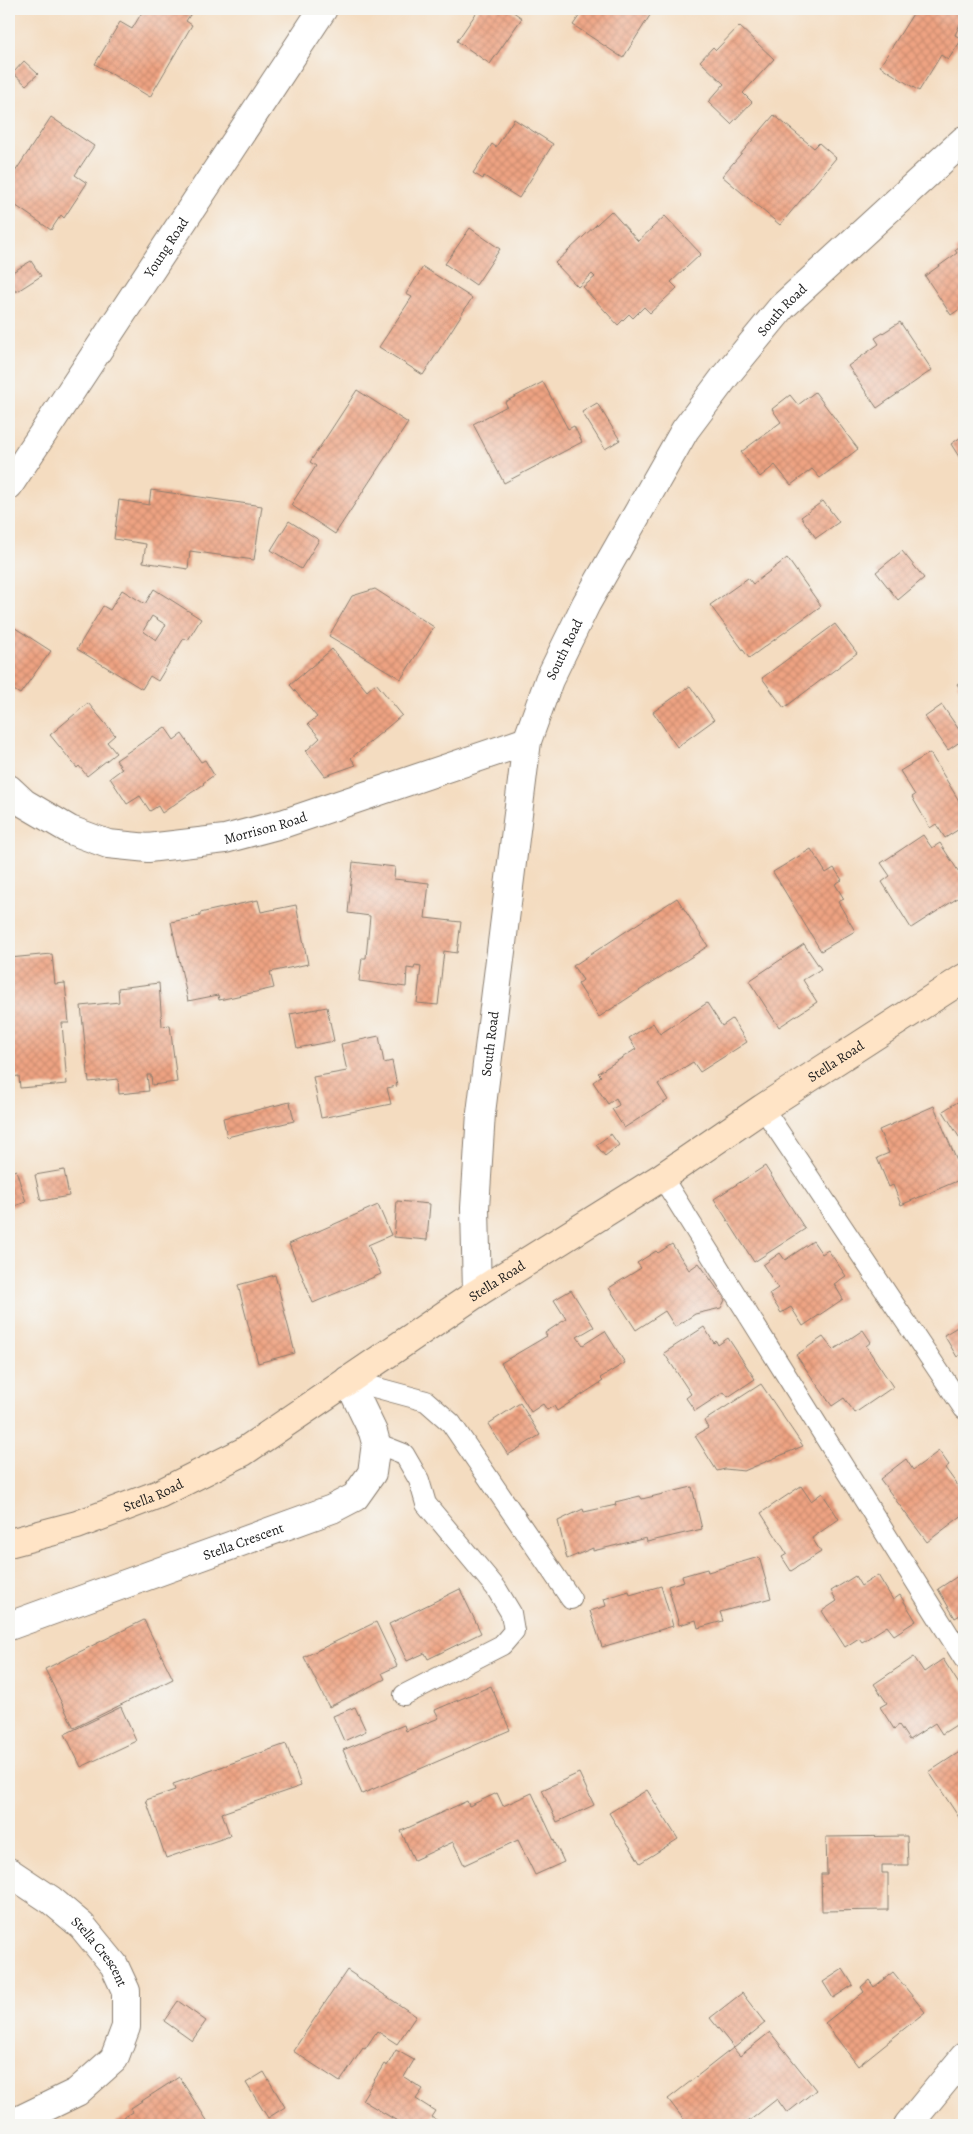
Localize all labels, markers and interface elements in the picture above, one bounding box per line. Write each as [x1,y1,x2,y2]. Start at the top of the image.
street label: Young Road [139,213,193,282]
street label: South Road [753,279,812,341]
street label: South Road [541,615,588,683]
street label: Morrison Road [222,807,310,849]
street label: South Road [477,1010,504,1078]
street label: Stella Road [804,1036,868,1087]
street label: Stella Road [465,1256,529,1306]
street label: Stella Road [120,1474,187,1517]
street label: Stella Crescent [200,1518,287,1565]
street label: Stella Crescent [67,1912,132,1990]

